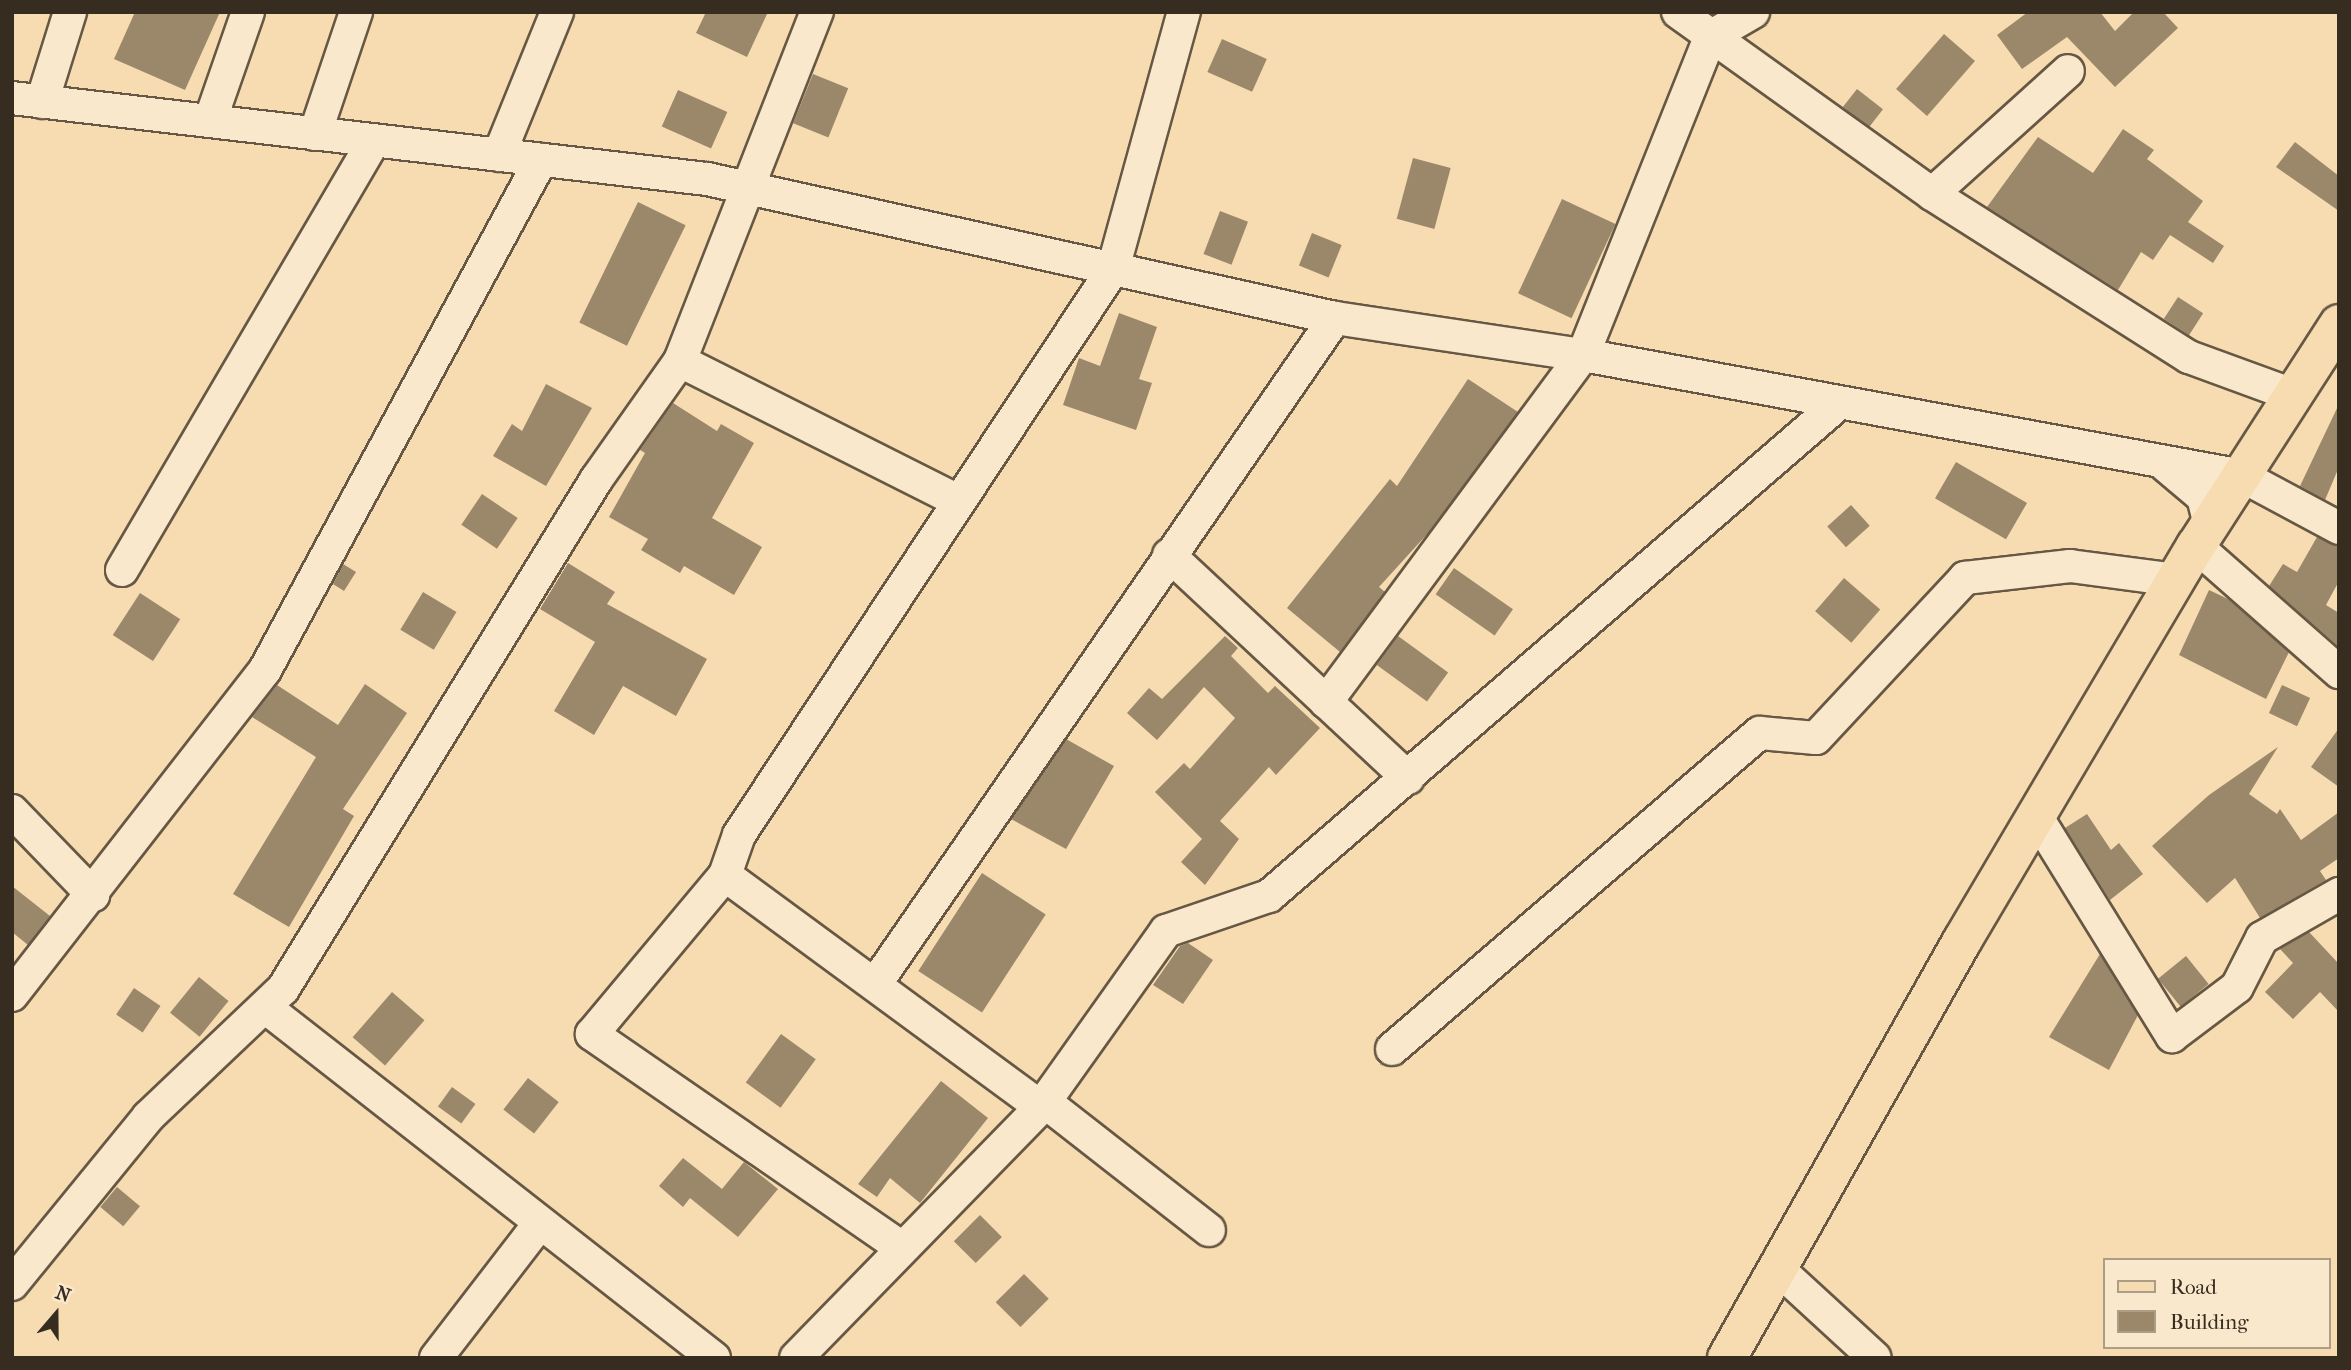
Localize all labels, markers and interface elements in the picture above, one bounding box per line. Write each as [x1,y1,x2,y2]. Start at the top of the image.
legend [2102,1258,2330,1349]
text: Road [2170,1275,2217,1299]
north arrow [21,1279,91,1349]
text: N [53,1281,74,1307]
text: Building [2170,1310,2248,1334]

